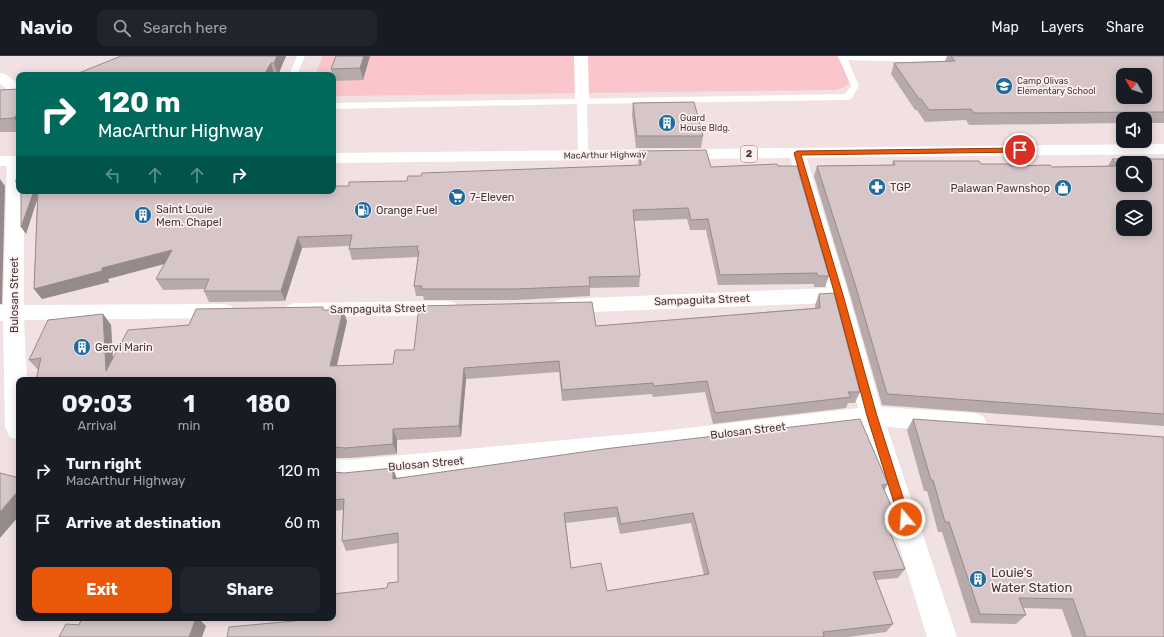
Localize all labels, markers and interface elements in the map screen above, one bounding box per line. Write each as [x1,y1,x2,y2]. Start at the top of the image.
search box [97,10,377,46]
text: Navio [20,16,73,39]
icon: search [111,17,133,39]
text: Search here [143,19,227,37]
text: Map [992,19,1019,36]
text: Layers [1041,19,1084,36]
text: Share [1106,19,1144,36]
north arrow [1116,68,1152,104]
map controls [1116,68,1152,236]
school or university icon: Camp Olivas Elementary School [994,76,1014,96]
place label: Camp Olivas Elementary School [1017,76,1096,96]
text: 120 m [98,86,181,119]
icon: right [32,88,84,140]
button: sound [1116,112,1152,148]
building icon: Guard House Bldg. [657,113,677,133]
place label: Guard House Bldg. [680,113,730,133]
text: MacArthur Highway [98,120,263,142]
pin [1003,133,1037,167]
icon: arrive [1009,139,1031,161]
road number: 2 [741,146,757,162]
street label: MacArthur Highway [564,149,646,161]
button: search [1116,156,1152,192]
icon: left [102,164,124,186]
icon: ahead [144,164,166,186]
icon: ahead [186,164,208,186]
icon: right [228,164,250,186]
pharmacy icon: TGP [867,177,887,197]
shop icon: Palawan Pawnshop [1053,178,1073,198]
place label: TGP [890,181,911,194]
place label: Palawan Pawnshop [950,182,1050,195]
supermarket icon: 7-Eleven [447,187,467,207]
place label: 7-Eleven [470,191,515,204]
fuel station icon: Orange Fuel [353,200,373,220]
button: layers [1116,200,1152,236]
place label: Saint Louie Mem. Chapel [156,203,222,229]
place label: Orange Fuel [376,204,437,217]
building icon: Saint Louie Mem. Chapel [133,205,153,225]
street label: Bulosan Street [8,256,21,333]
street label: Sampaguita Street [654,292,751,308]
street label: Sampaguita Street [330,302,427,316]
building icon: Gervi Marin [72,337,92,357]
place label: Gervi Marin [95,341,153,354]
text: 09:03 [62,390,132,418]
text: 1 [183,390,195,418]
text: 180 [246,390,290,418]
text: Arrival [77,418,116,433]
text: min [178,418,200,433]
text: m [262,418,274,433]
street label: Bulosan Street [710,420,787,442]
street label: Bulosan Street [388,454,465,474]
text: Turn right [66,455,141,473]
icon: right [32,460,54,482]
text: 120 m [278,462,320,480]
text: MacArthur Highway [66,473,185,488]
position arrow [884,498,926,540]
icon: arrive [32,512,54,534]
text: Arrive at destination [66,514,221,532]
text: 60 m [284,514,320,532]
place label: Louie's Water Station [991,565,1072,595]
button: Exit [32,567,172,613]
button: Share [180,567,320,613]
building icon: Louie's Water Station [968,569,988,589]

